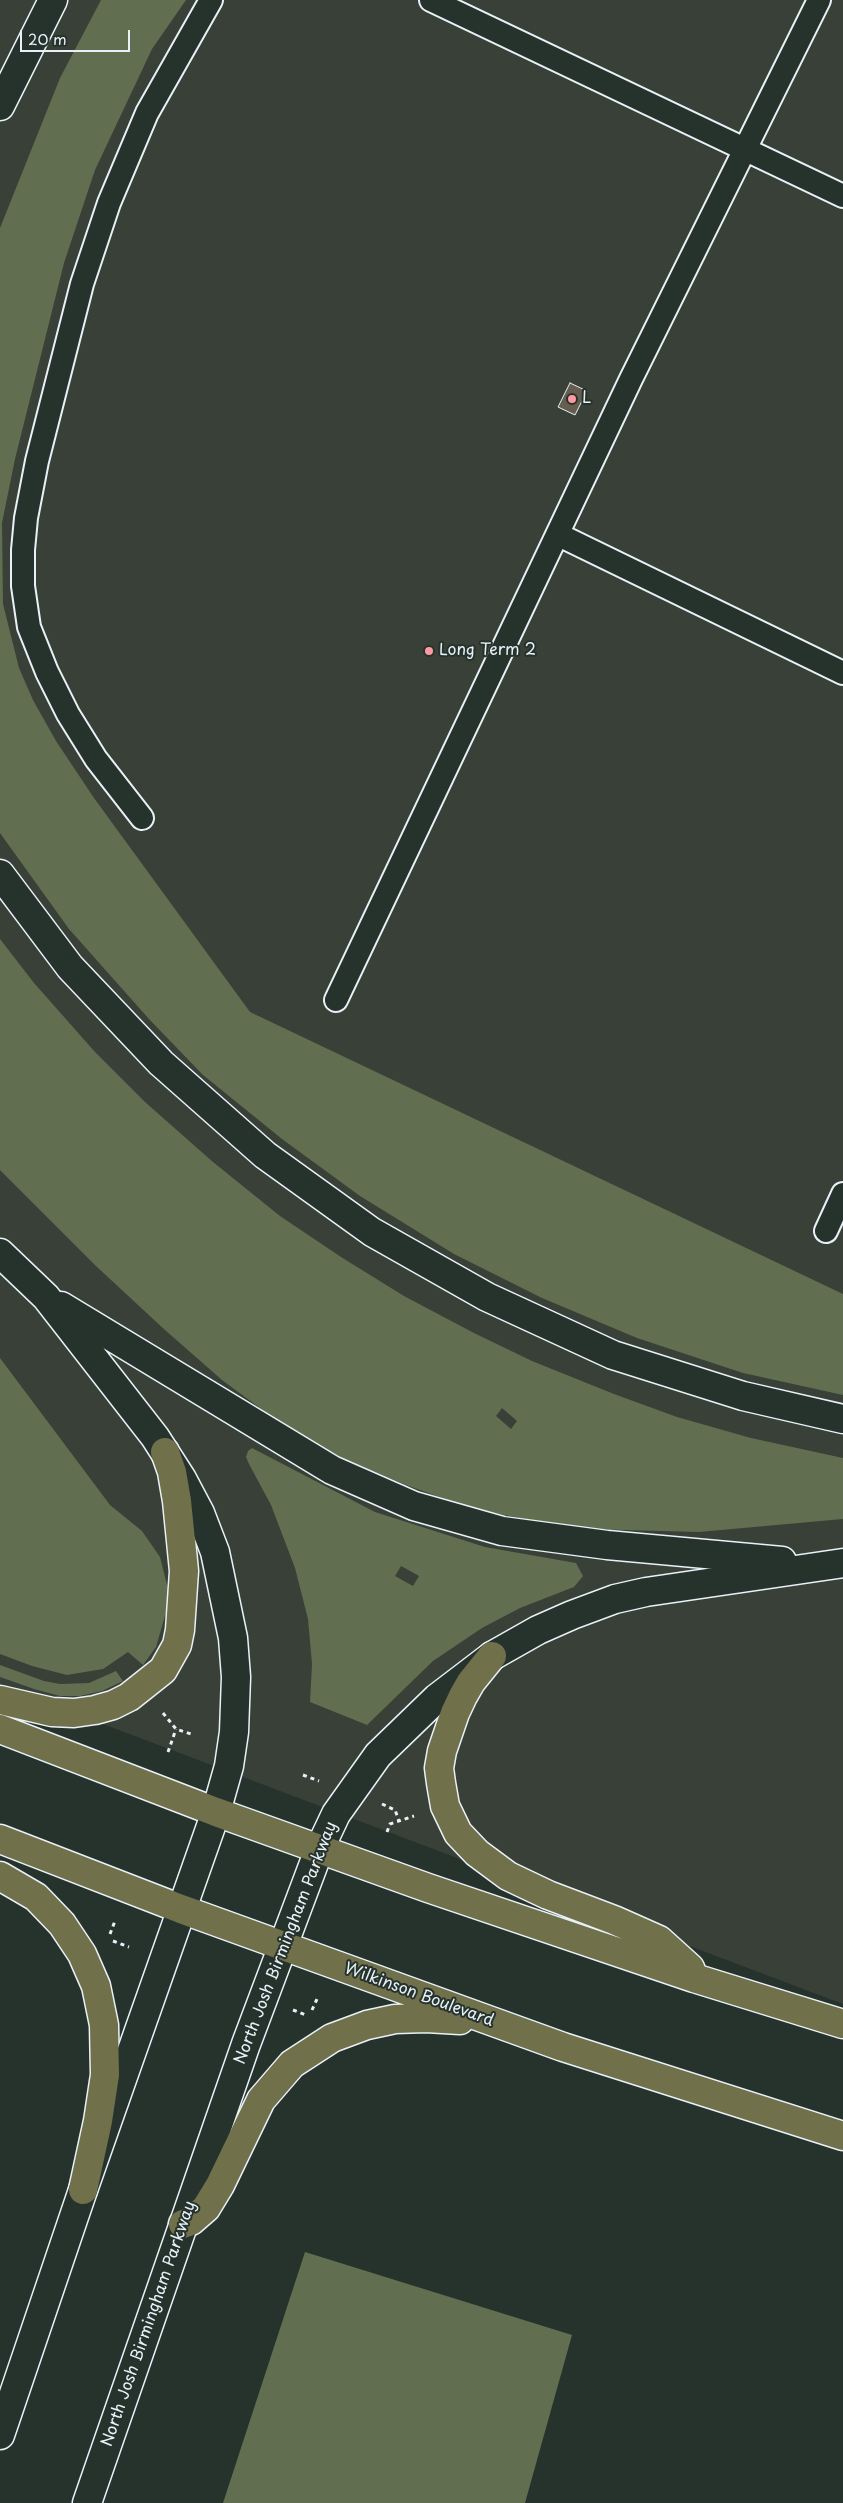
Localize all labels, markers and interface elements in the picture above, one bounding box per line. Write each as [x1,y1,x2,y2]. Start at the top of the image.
scale bar [22,20,132,52]
text: 20 m [28,27,67,50]
place label: L [582,389,591,409]
marker: L [566,393,578,405]
place label: Long Term 2 [439,641,536,661]
marker: Long Term 2 [423,645,435,657]
street label: North Josh Birmingham Parkway [231,1819,341,2067]
street label: Wilkinson Boulevard [342,1959,496,2031]
street label: North Josh Birmingham Parkway [98,2199,200,2449]

